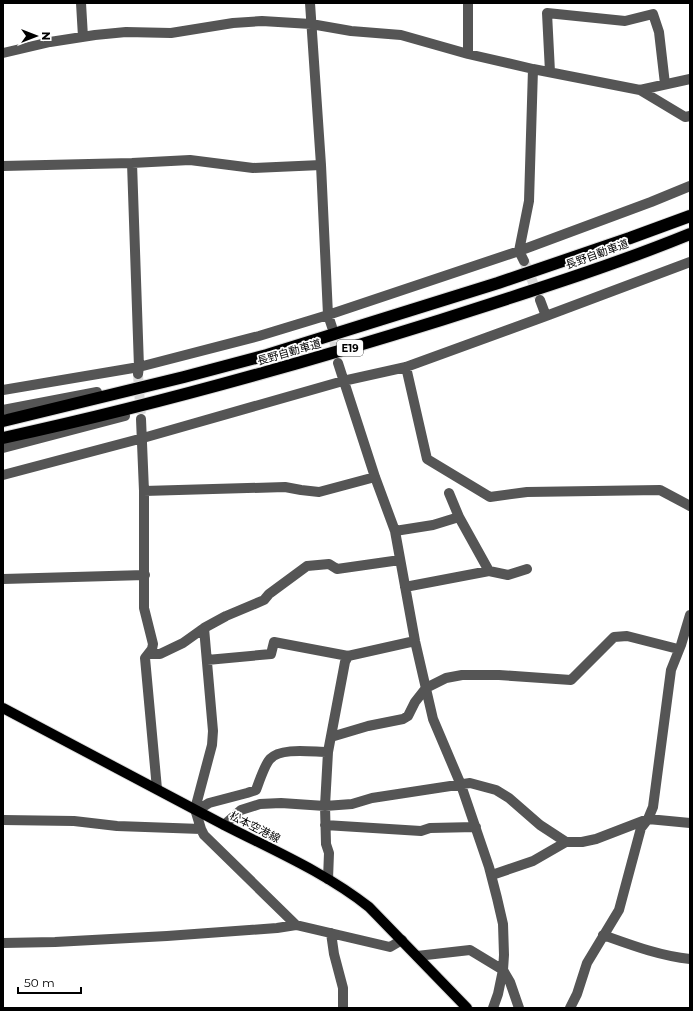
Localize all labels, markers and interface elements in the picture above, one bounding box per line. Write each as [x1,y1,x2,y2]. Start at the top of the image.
north arrow [16,16,56,56]
text: N [39,32,53,40]
street label: 長野自動車道 [564,236,630,272]
street label: 長野自動車道 [255,336,323,368]
road number: E19 [337,340,363,356]
street label: 松本空港線 [227,808,283,846]
scale bar [18,969,81,995]
text: 50 m [24,975,55,990]

